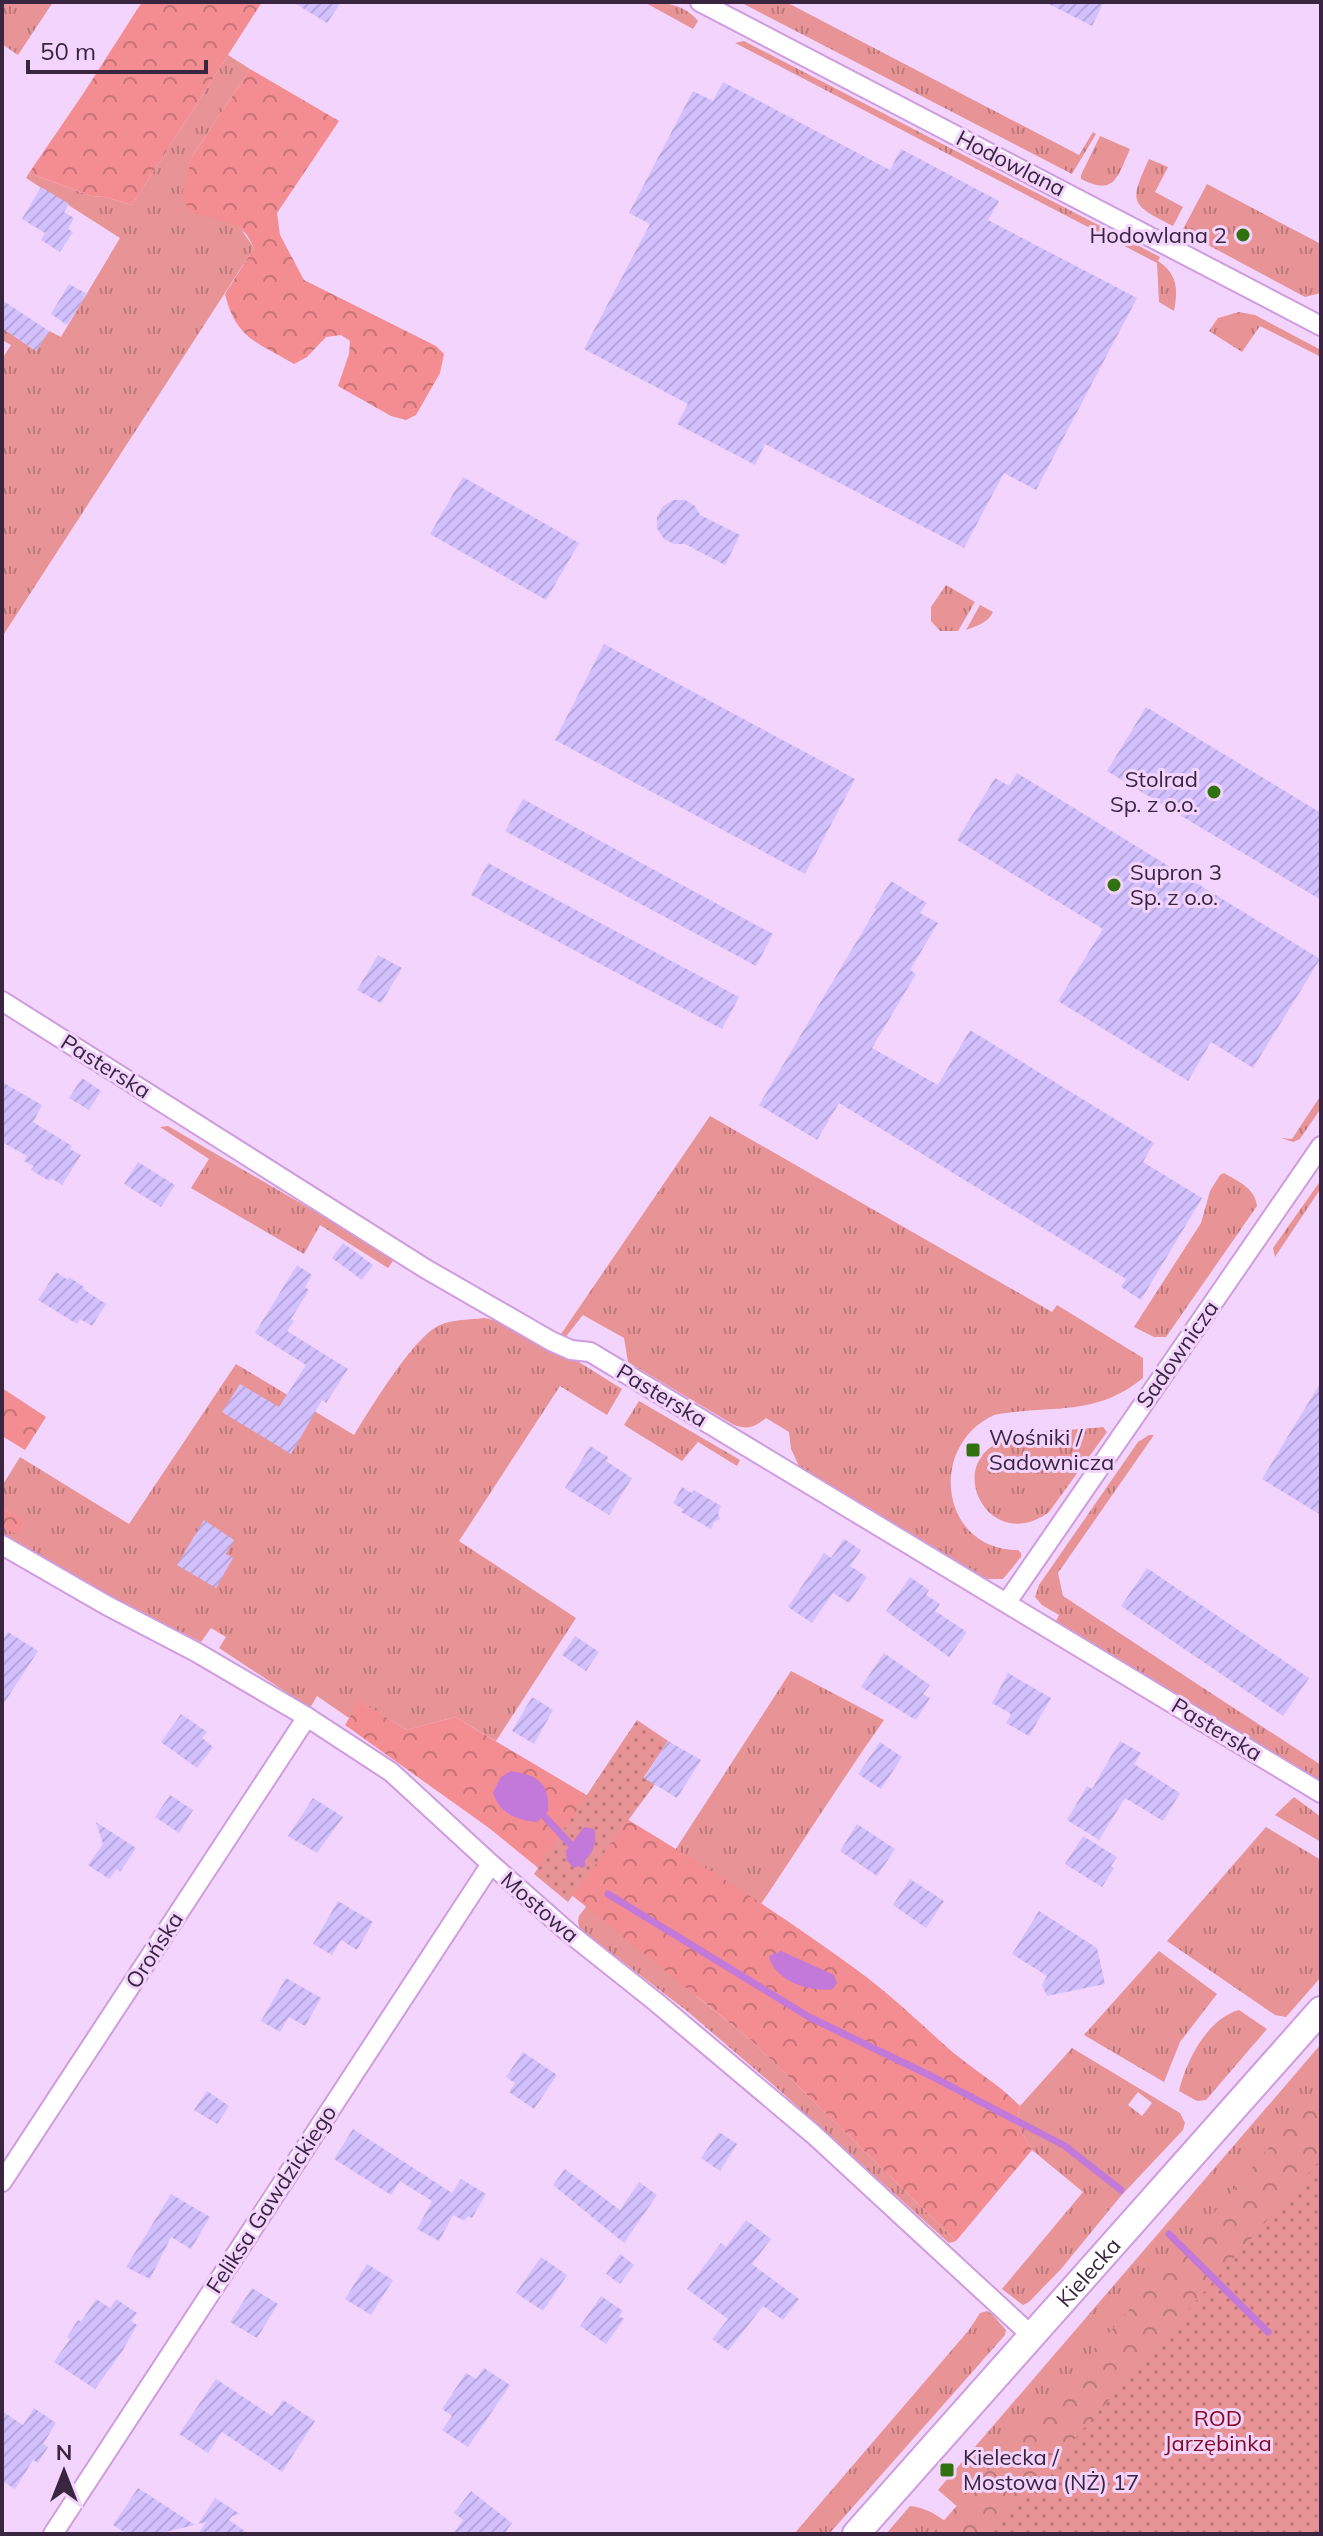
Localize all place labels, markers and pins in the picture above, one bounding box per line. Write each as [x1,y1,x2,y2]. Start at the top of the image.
place label: Hodowlana 2 [1089,221,1227,249]
marker: Hodowlana 2 [1234,226,1252,244]
place label: Stolrad Sp. z o.o. [1110,765,1198,818]
marker: Stolrad Sp. z o.o. [1205,783,1223,801]
place label: Supron 3 Sp. z o.o. [1130,858,1222,911]
marker: Supron 3 Sp. z o.o. [1105,876,1123,894]
place label: Wośniki / Sadownicza [989,1423,1114,1476]
marker: Wośniki / Sadownicza [964,1441,982,1459]
place label: Kielecka / Mostowa (NŻ) 17 [963,2443,1139,2496]
marker: Kielecka / Mostowa (NŻ) 17 [938,2461,956,2479]

